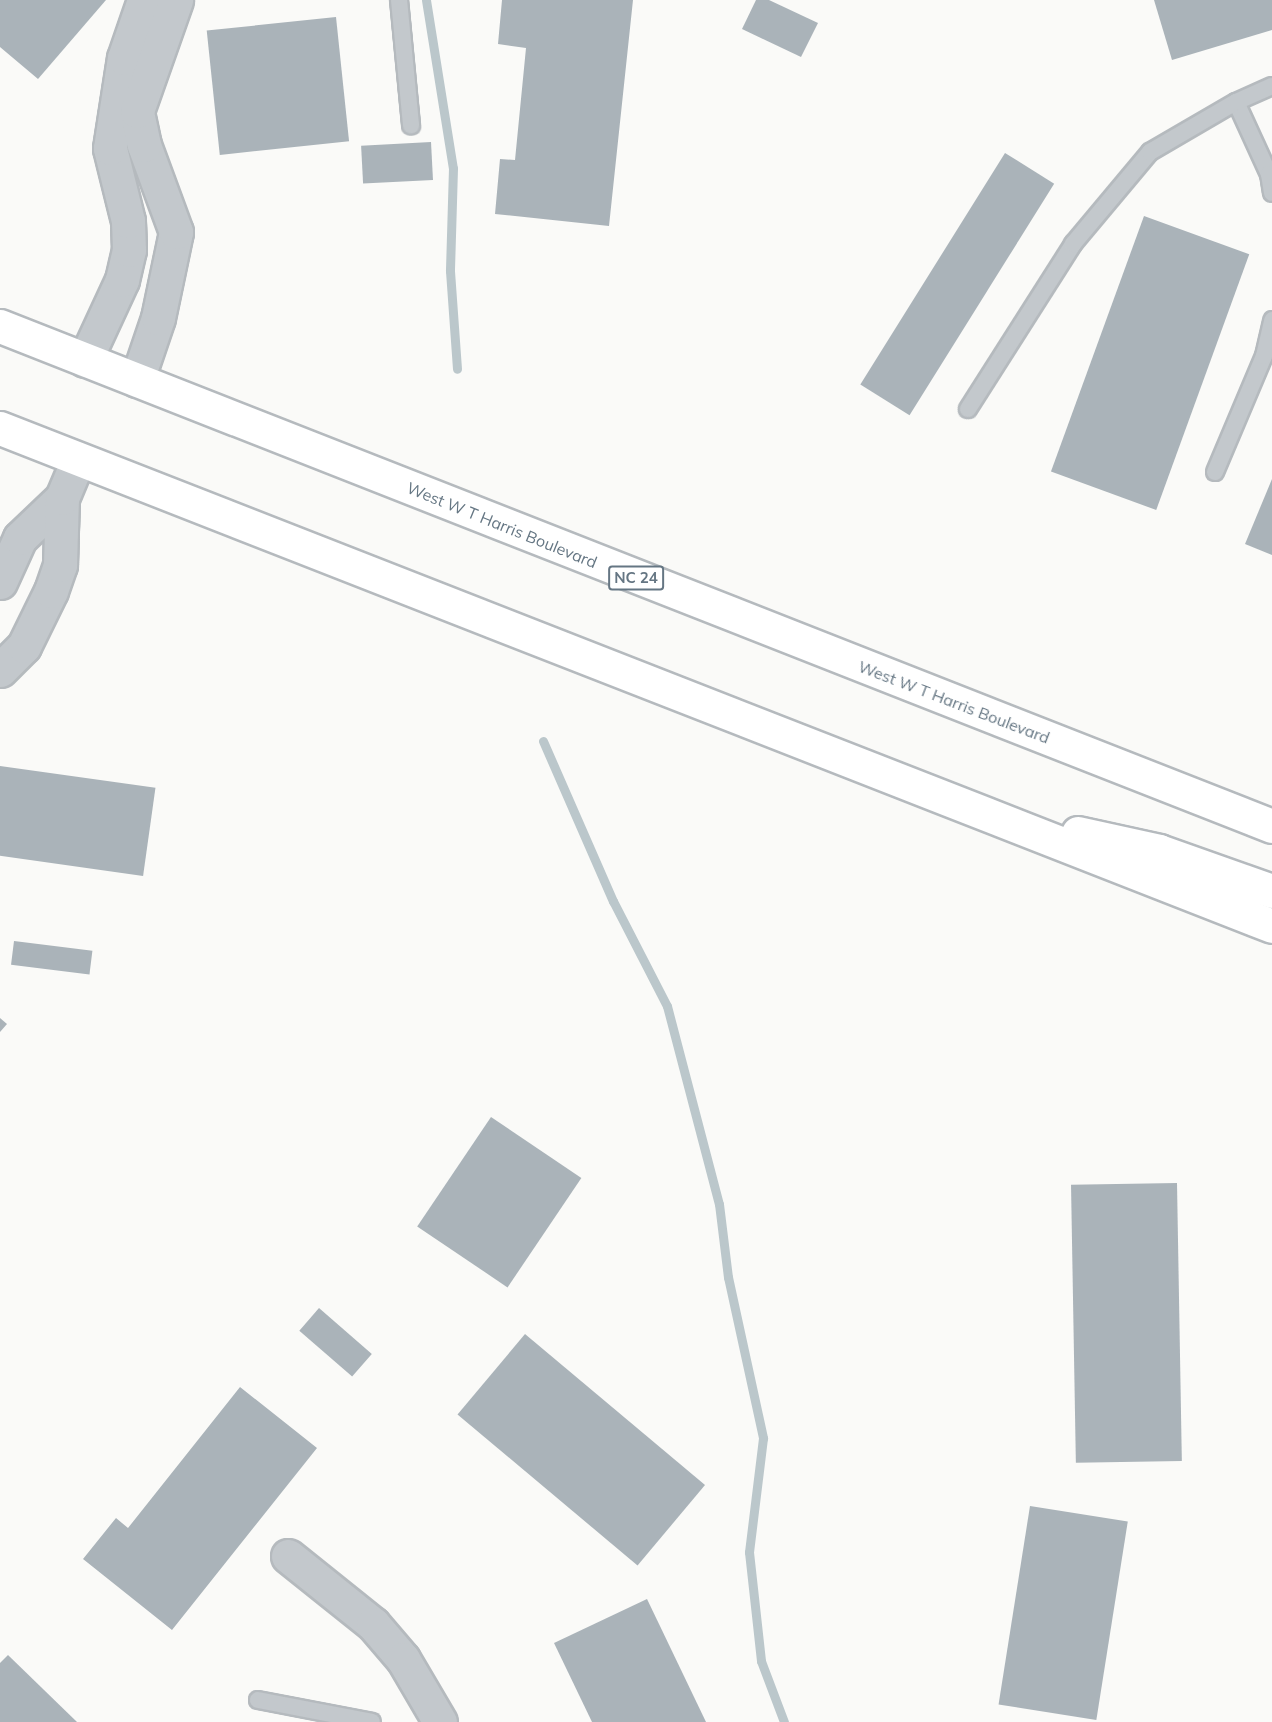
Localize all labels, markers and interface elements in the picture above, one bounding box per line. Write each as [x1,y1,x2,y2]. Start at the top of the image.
street label: West W T Harris Boulevard [404,478,600,572]
road number: NC 24 [608,566,664,590]
street label: West W T Harris Boulevard [856,657,1052,747]

